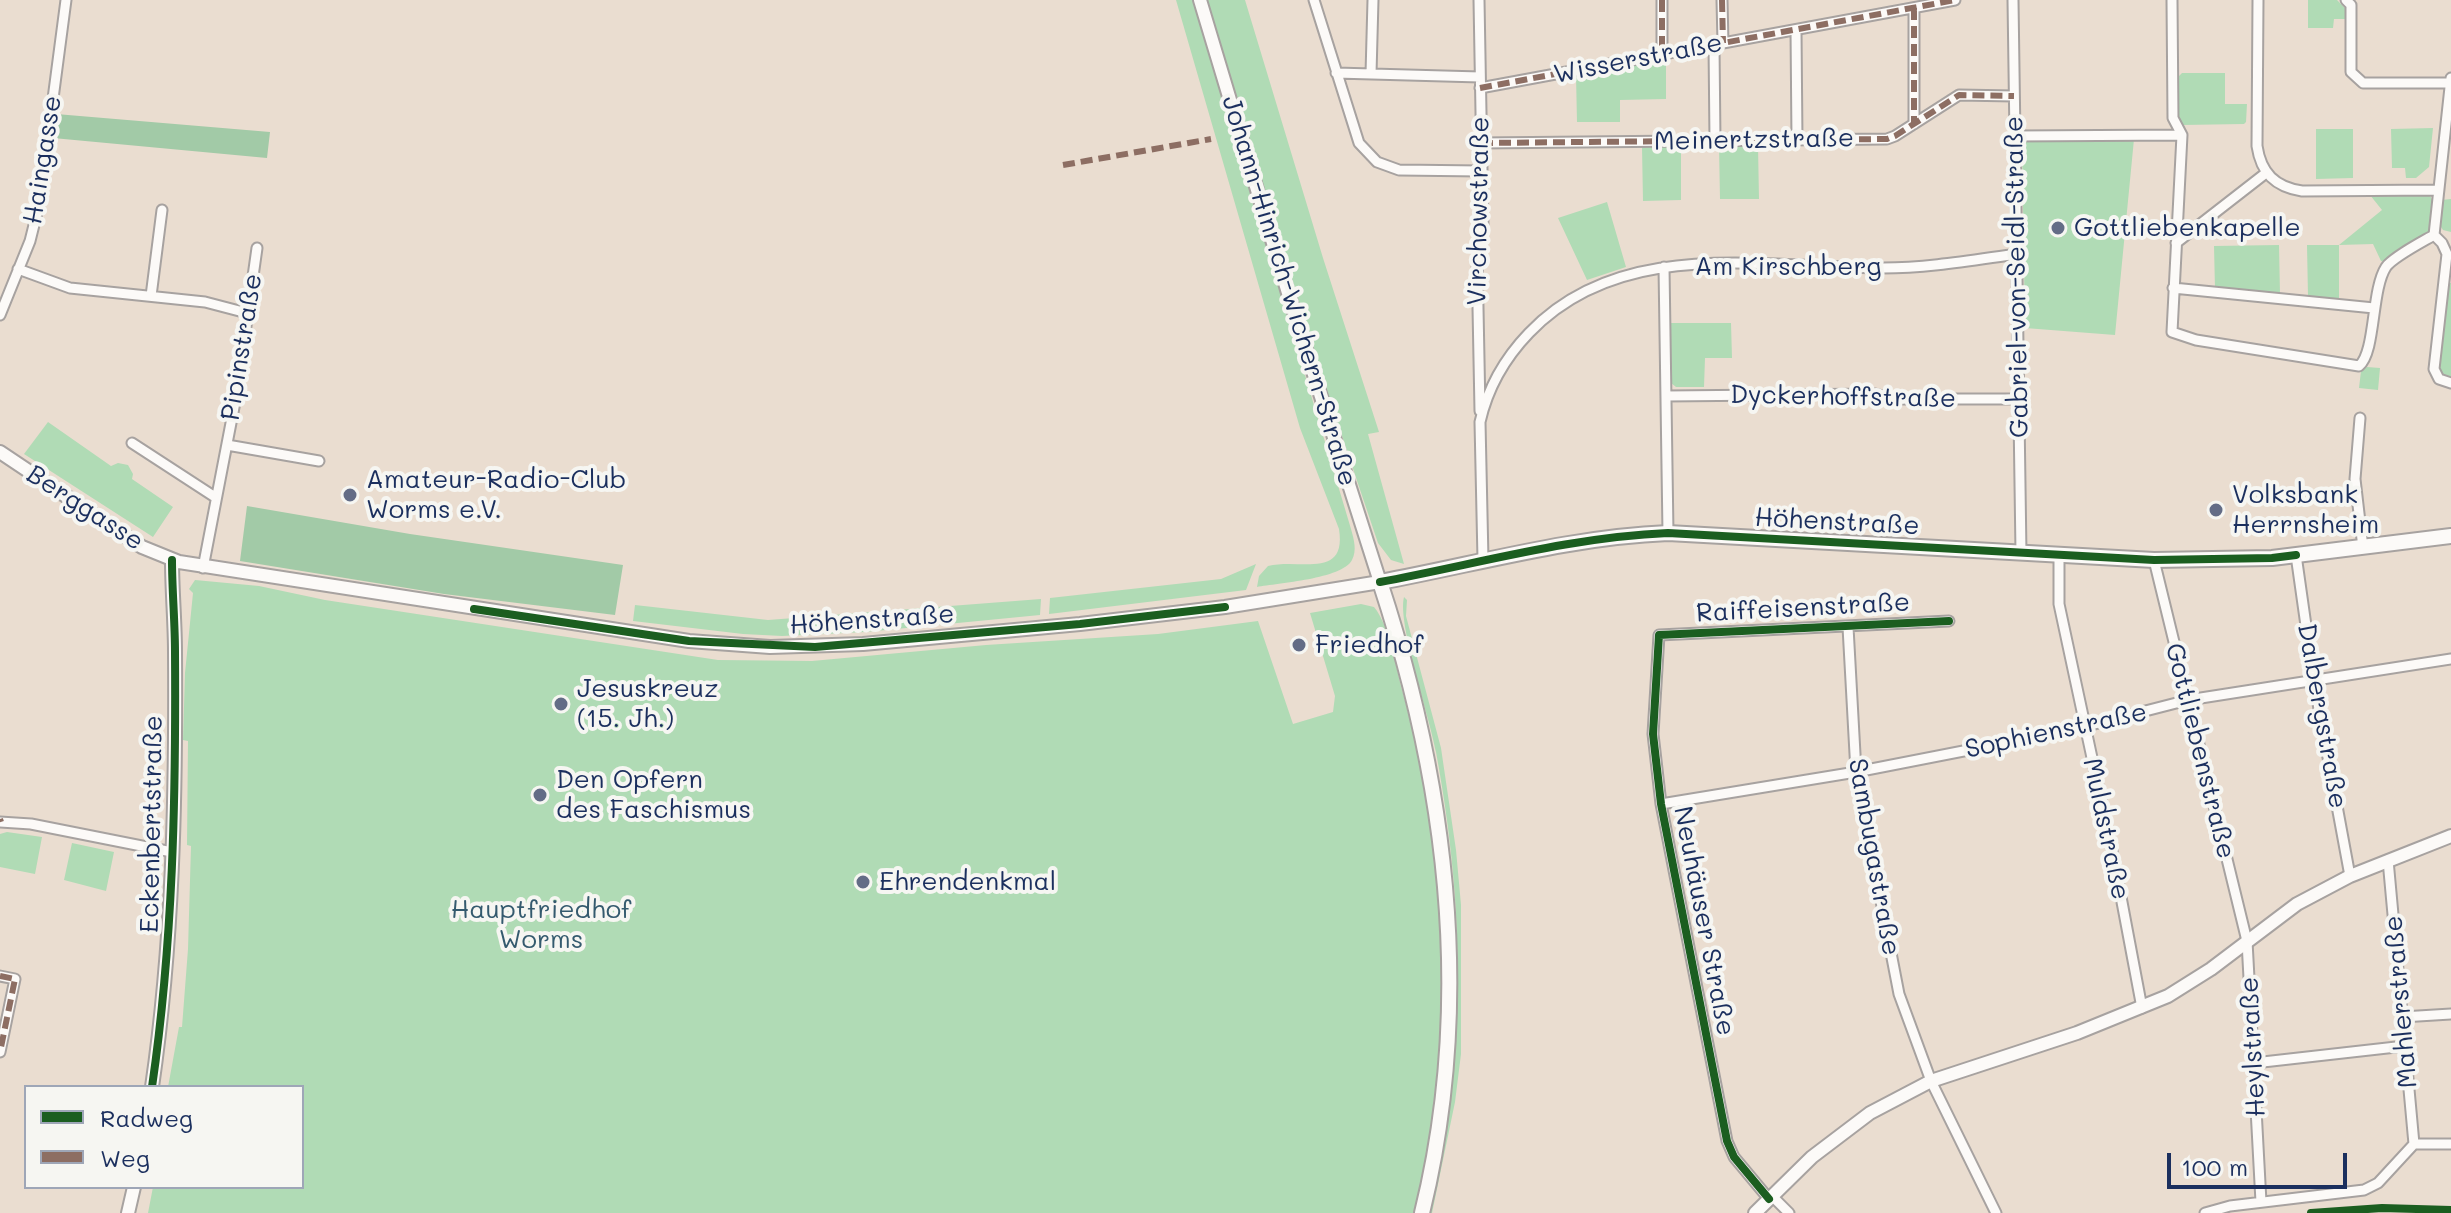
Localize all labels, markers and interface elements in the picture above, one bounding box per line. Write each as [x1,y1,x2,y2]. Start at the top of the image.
street label: Wisserstraße [1551,27,1725,91]
street label: Johann-Hinrich-Wichern-Straße [1215,92,1363,490]
street label: Haingasse [17,93,69,227]
street label: Virchowstraße [1462,116,1496,306]
street label: Gabriel-von-Seidl-Straße [1999,116,2035,438]
street label: Meinertzstraße [1654,123,1854,157]
place label: Gottliebenkapelle [2074,212,2300,244]
marker: Gottliebenkapelle [2049,219,2067,237]
street label: Am Kirschberg [1694,251,1882,283]
street label: Pipinstraße [215,271,269,423]
street label: Dyckerhoffstraße [1730,379,1956,415]
street label: Berggasse [21,459,149,557]
place label: Amateur-Radio-Club Worms e.V. [366,464,626,526]
place label: Volksbank Herrnsheim [2232,479,2379,540]
marker: Amateur-Radio-Club Worms e.V. [341,486,359,504]
marker: Volksbank Herrnsheim [2207,501,2225,519]
street label: Höhenstraße [1754,502,1920,542]
street label: Raiffeisenstraße [1695,587,1911,629]
street label: Höhenstraße [789,599,955,641]
street label: Dalbergstraße [2290,621,2354,811]
place label: Friedhof [1315,629,1423,661]
marker: Friedhof [1290,636,1308,654]
street label: Gottliebenstraße [2158,640,2242,862]
place label: Jesuskreuz (15. Jh.) [577,673,718,734]
marker: Jesuskreuz (15. Jh.) [552,695,570,713]
street label: Sophienstraße [1962,696,2150,766]
street label: Eckenbertstraße [135,715,169,933]
street label: Muldstraße [2076,755,2136,903]
street label: Sambugastraße [1841,756,1907,958]
place label: Den Opfern des Faschismus [556,764,751,826]
marker: Den Opfern des Faschismus [531,786,549,804]
street label: Neuhäuser Straße [1666,804,1742,1038]
place label: Ehrendenkmal [879,866,1056,898]
marker: Ehrendenkmal [854,873,872,891]
park label: Hauptfriedhof Worms [451,894,631,956]
street label: Mahlerstraße [2378,914,2424,1090]
street label: Heylstraße [2234,976,2272,1118]
legend [24,1085,304,1189]
text: Radweg [100,1102,193,1133]
scale bar [2171,1137,2351,1187]
text: Weg [100,1142,150,1173]
text: 100 m [2181,1151,2248,1182]

